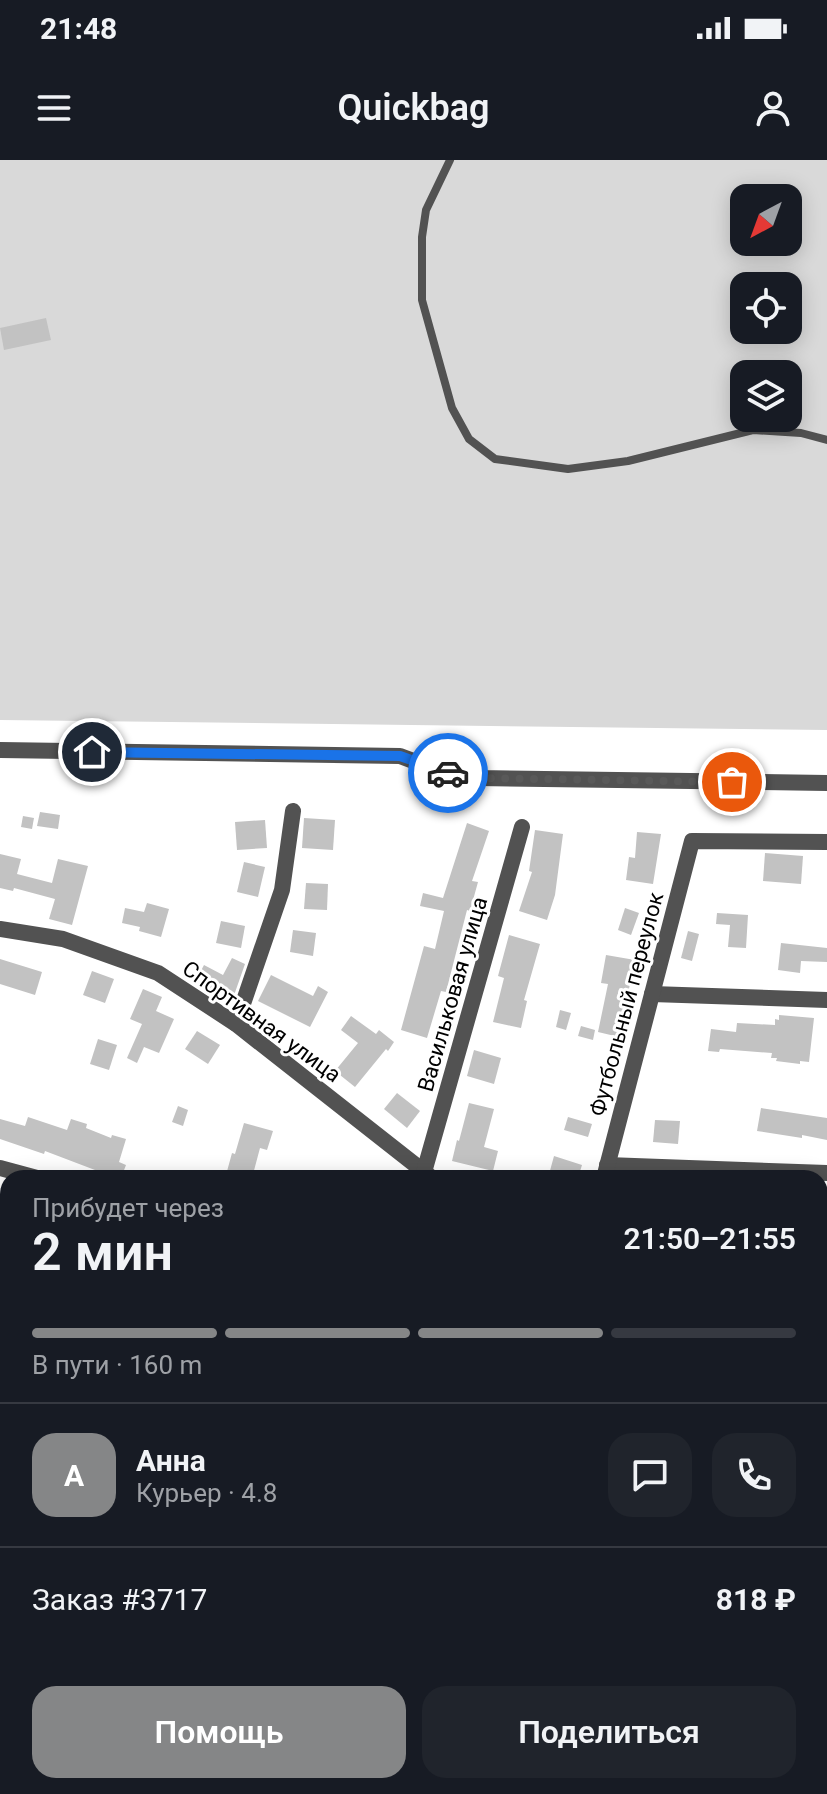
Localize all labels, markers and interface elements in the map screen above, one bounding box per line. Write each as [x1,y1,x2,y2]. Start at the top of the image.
text: 21:48 [40,11,117,46]
icon: menu [32,86,76,130]
icon: person [751,86,795,130]
text: Quickbag [337,87,490,129]
north arrow [730,184,802,256]
map controls [730,184,802,432]
button: locate [730,272,802,344]
button: layers [730,360,802,432]
pin [58,718,126,786]
icon: home [70,730,114,774]
courier [408,733,488,813]
pin [698,748,766,816]
icon: car [426,751,470,795]
icon: bag [710,760,754,804]
street label: Футбольный переулок [585,889,668,1119]
street label: Васильковая улица [413,894,492,1094]
street label: Спортивная улица [178,956,346,1087]
text: Прибудет через [32,1193,224,1223]
text: 21:50–21:55 [623,1221,796,1256]
text: 2 мин [32,1222,173,1283]
text: В пути · 160 m [32,1350,202,1380]
button: chat [608,1433,692,1517]
button: phone [712,1433,796,1517]
text: Анна [136,1443,206,1478]
text: А [64,1458,84,1493]
text: Курьер · 4.8 [136,1478,277,1508]
text: Заказ #3717 [32,1582,207,1617]
text: 818 ₽ [716,1582,796,1617]
button: Помощь [32,1686,406,1778]
button: Поделиться [422,1686,796,1778]

